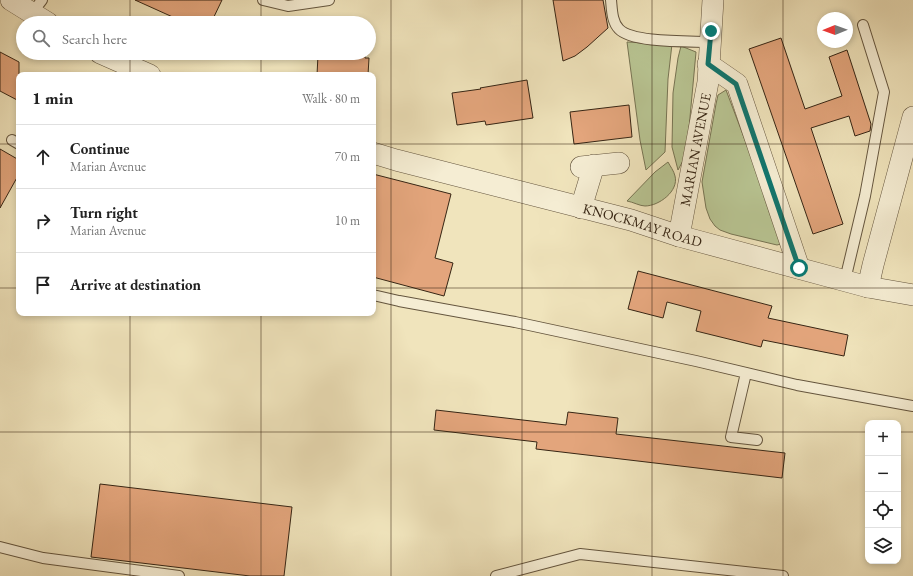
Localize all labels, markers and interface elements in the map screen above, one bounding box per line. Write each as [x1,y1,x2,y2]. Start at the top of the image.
north arrow [817,12,853,48]
search box [16,16,376,60]
route end [702,22,720,40]
icon: search [30,27,52,49]
text: Search here [62,29,127,48]
text: 1 min [32,87,73,109]
text: Walk · 80 m [302,90,360,107]
street label: MARIAN AVENUE [676,91,715,208]
text: Continue [70,139,130,158]
icon: ahead [32,146,54,168]
text: 70 m [335,148,360,165]
text: Marian Avenue [70,158,146,175]
street label: KNOCKMAY ROAD [581,199,705,251]
text: Turn right [70,203,138,222]
icon: right [32,210,54,232]
text: 10 m [335,212,360,229]
text: Marian Avenue [70,222,146,239]
route start [790,259,808,277]
icon: arrive [32,274,54,296]
text: Arrive at destination [70,275,201,294]
map controls [865,420,901,564]
button: + [865,420,901,456]
button: − [865,456,901,492]
button: locate [865,492,901,528]
button: layers [865,528,901,564]

